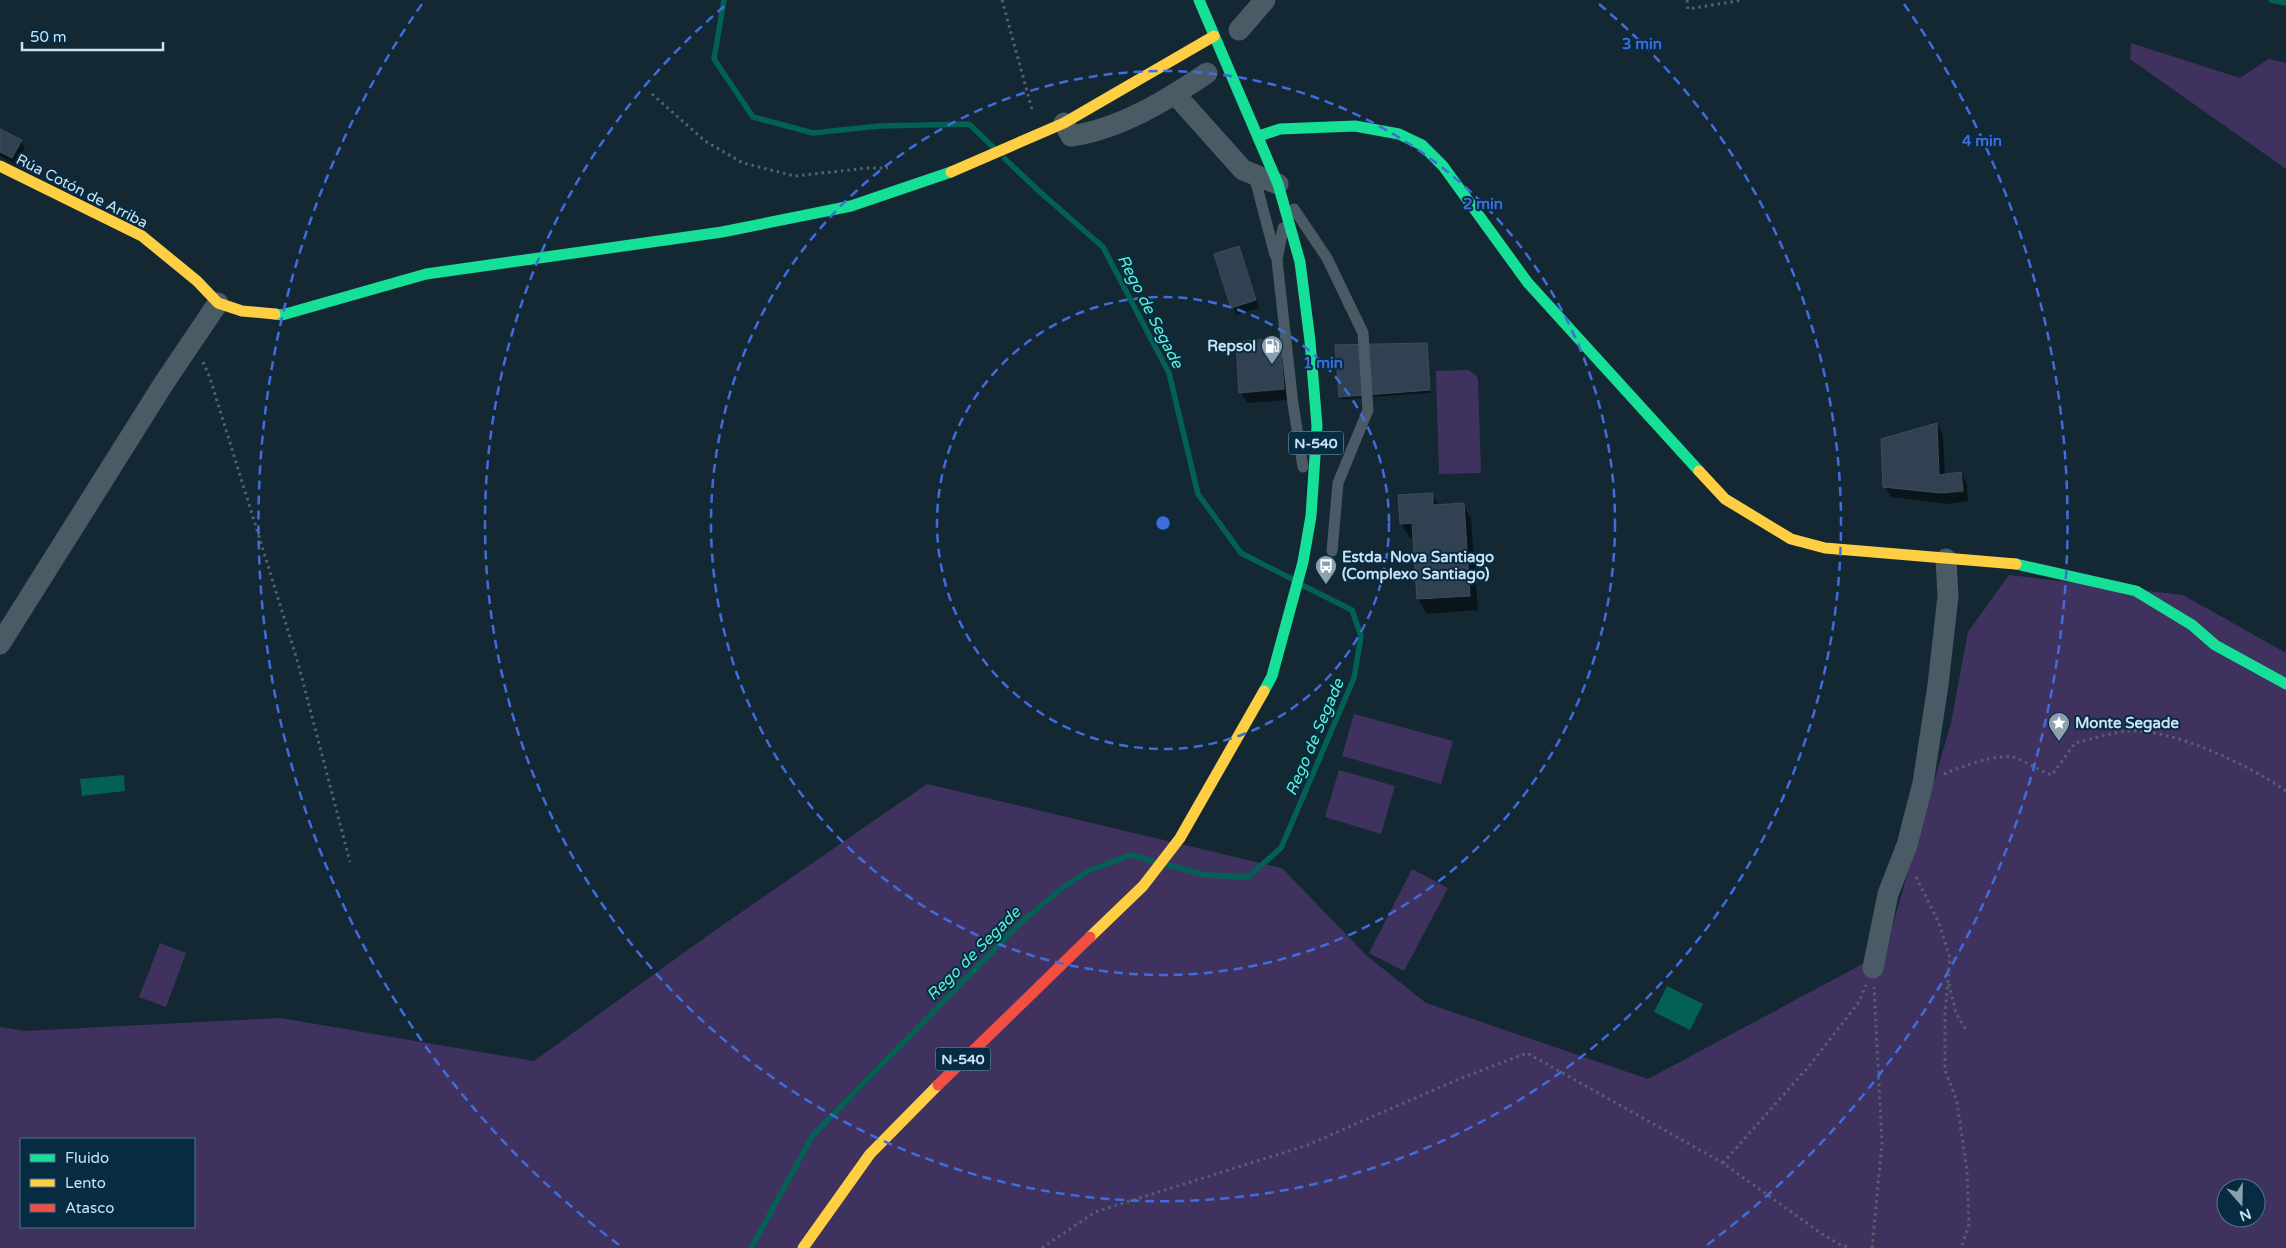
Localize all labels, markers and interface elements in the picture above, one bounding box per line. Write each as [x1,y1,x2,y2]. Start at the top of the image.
scale bar [22,20,164,52]
text: 50 m [30,28,67,46]
text: 3 min [1622,35,1662,53]
text: 4 min [1962,132,2002,150]
street label: Rúa Cotón de Arriba [13,150,151,232]
text: 2 min [1463,195,1503,213]
water label: Rego de Segade [1113,251,1188,372]
fuel station icon: Repsol [1260,334,1284,365]
place label: Repsol [1207,337,1256,356]
text: 1 min [1303,354,1343,372]
road number: N-540 [1288,432,1344,454]
centre of rings [1154,514,1172,532]
place label: Estda. Nova Santiago (Complexo Santiago) [1342,548,1494,584]
bus stop icon: Estda. Nova Santiago (Complexo Santiago) [1314,554,1338,585]
water label: Rego de Segade [1281,675,1349,799]
place icon: Monte Segade [2047,711,2071,742]
place label: Monte Segade [2075,714,2179,733]
water label: Rego de Segade [922,902,1026,1005]
road number: N-540 [936,1048,990,1070]
legend [20,1138,195,1228]
text: Fluido [65,1149,109,1167]
text: Lento [65,1174,106,1192]
north arrow [2216,1178,2266,1228]
text: Atasco [65,1199,114,1217]
text: N [2237,1205,2253,1225]

